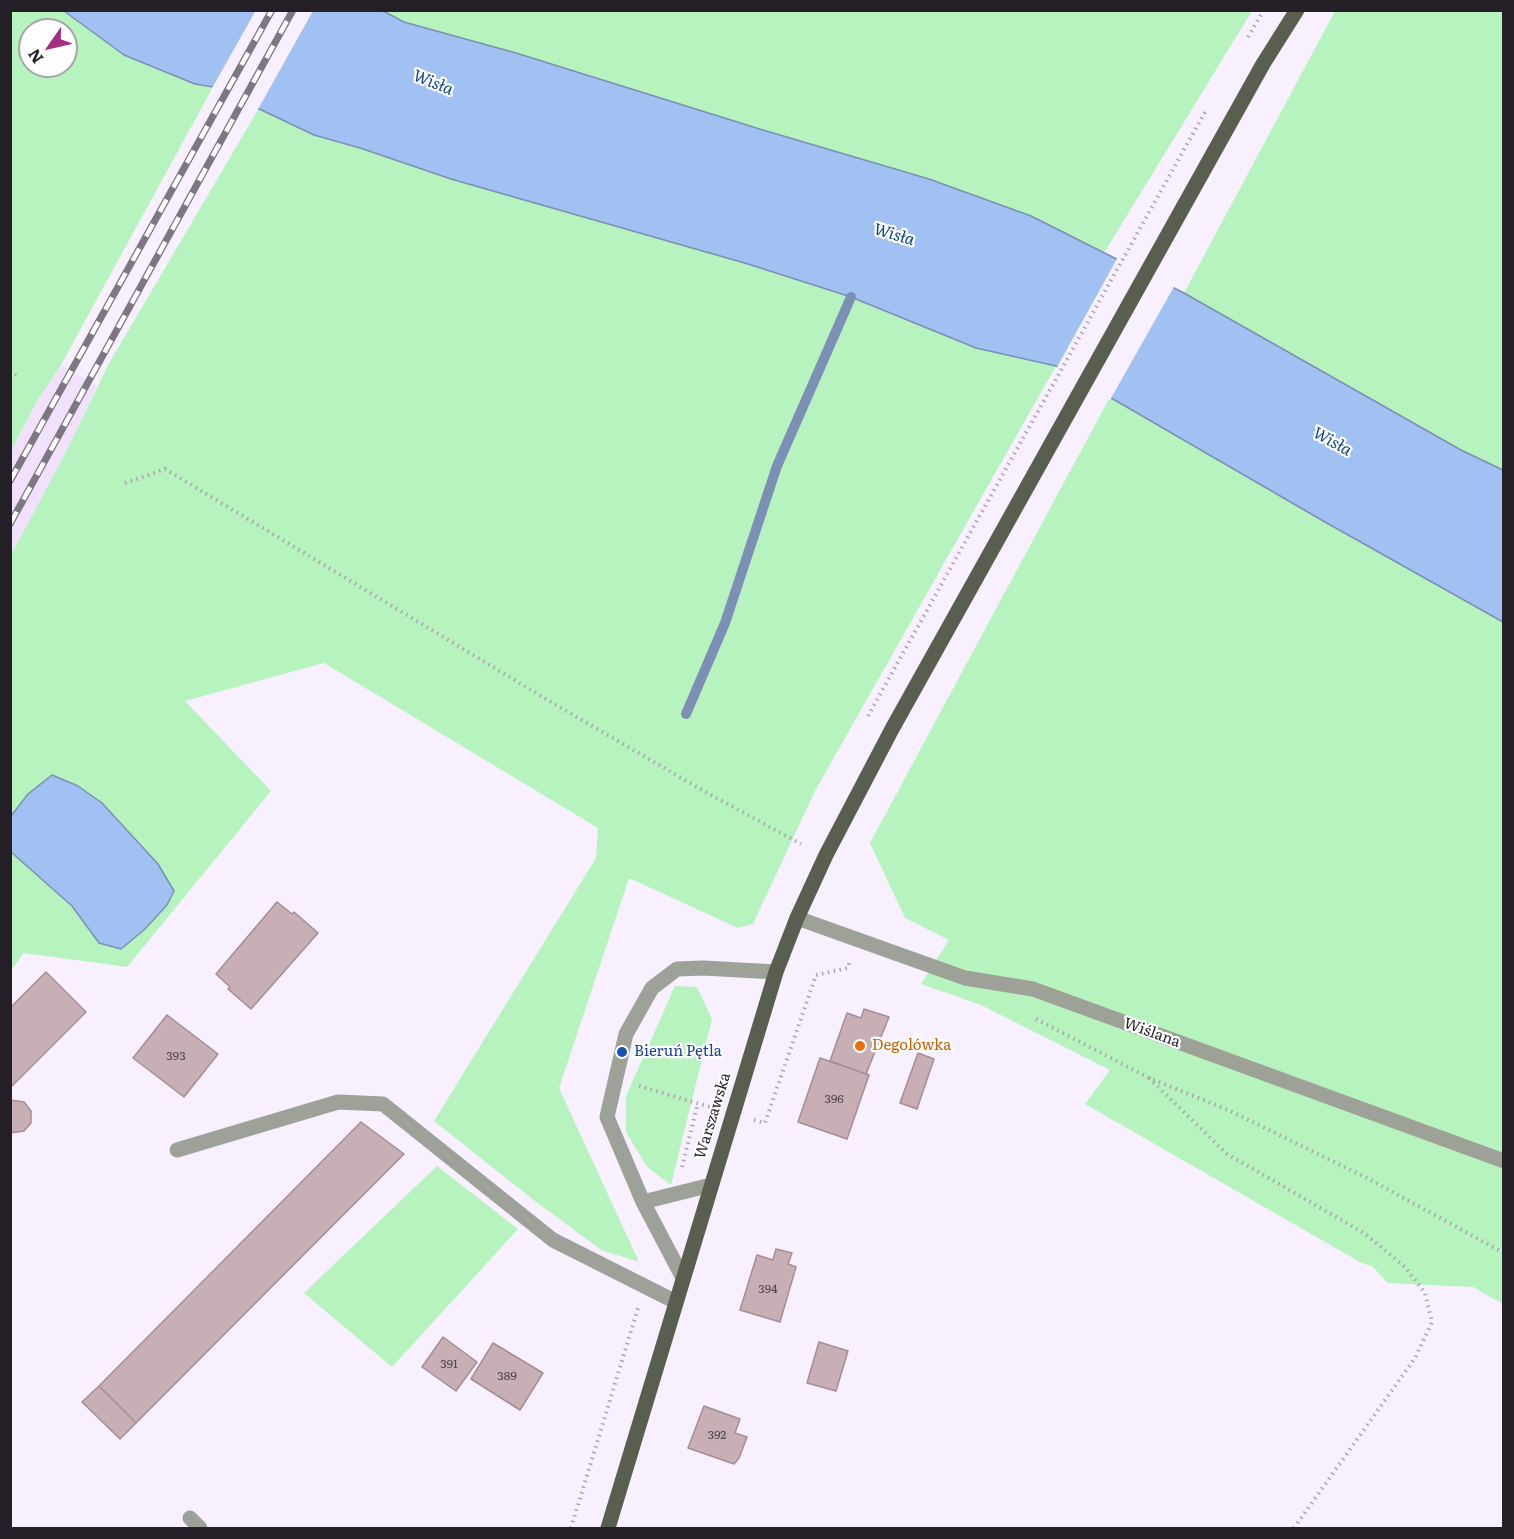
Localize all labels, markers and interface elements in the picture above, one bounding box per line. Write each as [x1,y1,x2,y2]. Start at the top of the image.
north arrow [18,18,78,78]
text: N [21,45,48,69]
water label: Wisła [410,66,456,100]
water label: Wisła [871,220,917,250]
water label: Wisła [1309,424,1355,460]
street label: Wiślana [1121,1014,1183,1052]
place label: Degolówka [872,1037,951,1055]
marker: Degolówka [853,1039,867,1053]
place label: Bieruń Pętla [634,1043,722,1061]
marker: Bieruń Pętla [615,1045,629,1059]
house number: 393 [166,1049,186,1063]
street label: Warszawska [691,1071,735,1161]
house number: 396 [824,1092,844,1106]
house number: 394 [758,1282,778,1296]
house number: 391 [440,1357,458,1371]
house number: 389 [497,1369,517,1383]
house number: 392 [708,1428,726,1442]

